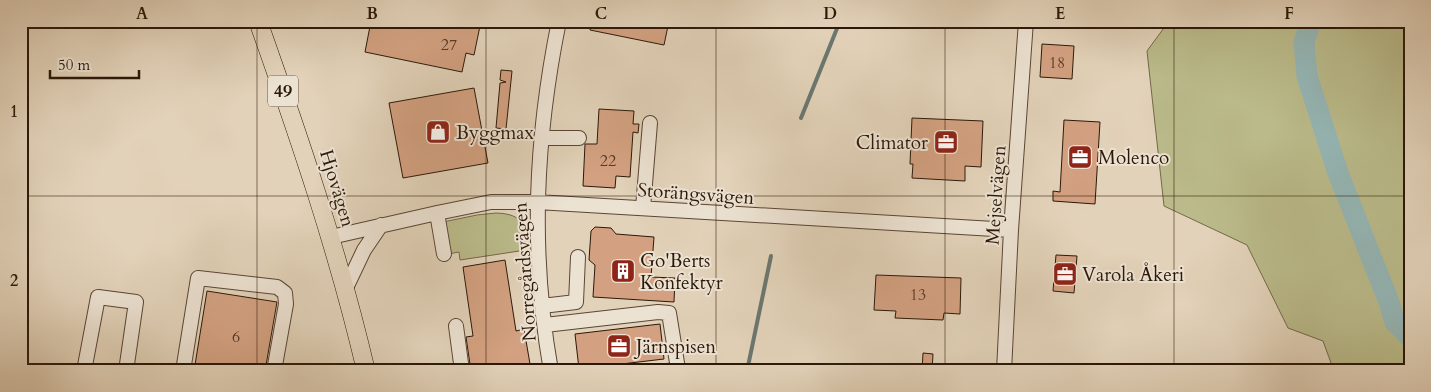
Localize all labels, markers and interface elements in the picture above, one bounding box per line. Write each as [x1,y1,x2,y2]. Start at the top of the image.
text: A [136,3,148,25]
text: B [366,3,378,25]
text: C [595,3,607,25]
text: D [823,3,837,25]
text: E [1055,3,1065,25]
text: F [1284,3,1294,25]
house number: 27 [441,34,457,56]
scale bar [50,48,139,80]
house number: 18 [1049,52,1065,74]
text: 50 m [58,55,90,75]
road number: 49 [268,76,298,106]
text: 1 [10,101,18,123]
shop icon: Byggmax [425,119,451,145]
place label: Byggmax [456,120,535,146]
office icon: Climator [933,129,959,155]
place label: Climator [856,130,928,156]
street label: Mejselvägen [980,144,1012,246]
office icon: Molenco [1067,144,1093,170]
place label: Molenco [1098,145,1169,171]
street label: Hjovägen [313,146,361,230]
house number: 22 [600,150,616,172]
street label: Storängsvägen [637,177,755,211]
street label: Norregårdsvägen [507,201,543,342]
place label: Go'Berts Konfektyr [640,248,723,296]
building icon: Go'Berts Konfektyr [610,258,636,284]
office icon: Varola Åkeri [1052,261,1078,287]
place label: Varola Åkeri [1082,262,1184,288]
text: 2 [10,270,18,292]
house number: 13 [910,284,926,306]
house number: 6 [232,326,240,348]
office icon: Järnspisen [606,333,632,359]
place label: Järnspisen [633,334,716,360]

